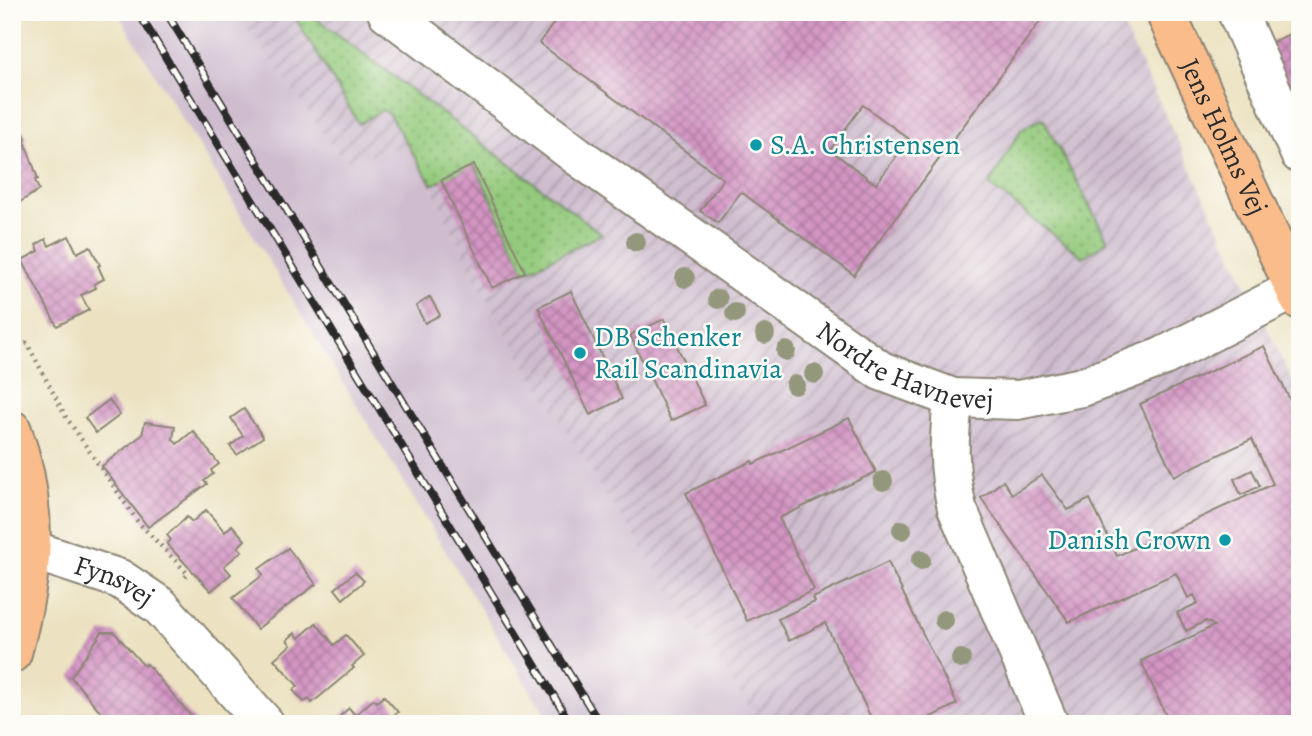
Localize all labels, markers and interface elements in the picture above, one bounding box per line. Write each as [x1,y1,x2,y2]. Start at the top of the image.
street label: Jens Holms Vej [1171,52,1277,221]
place label: S.A. Christensen [770,126,960,164]
marker: S.A. Christensen [748,137,764,153]
street label: Nordre Havnevej [809,312,994,418]
place label: DB Schenker Rail Scandinavia [594,318,782,388]
marker: DB Schenker Rail Scandinavia [572,345,588,361]
place label: Danish Crown [1047,521,1211,559]
marker: Danish Crown [1217,532,1233,548]
street label: Fynsvej [69,546,162,616]

